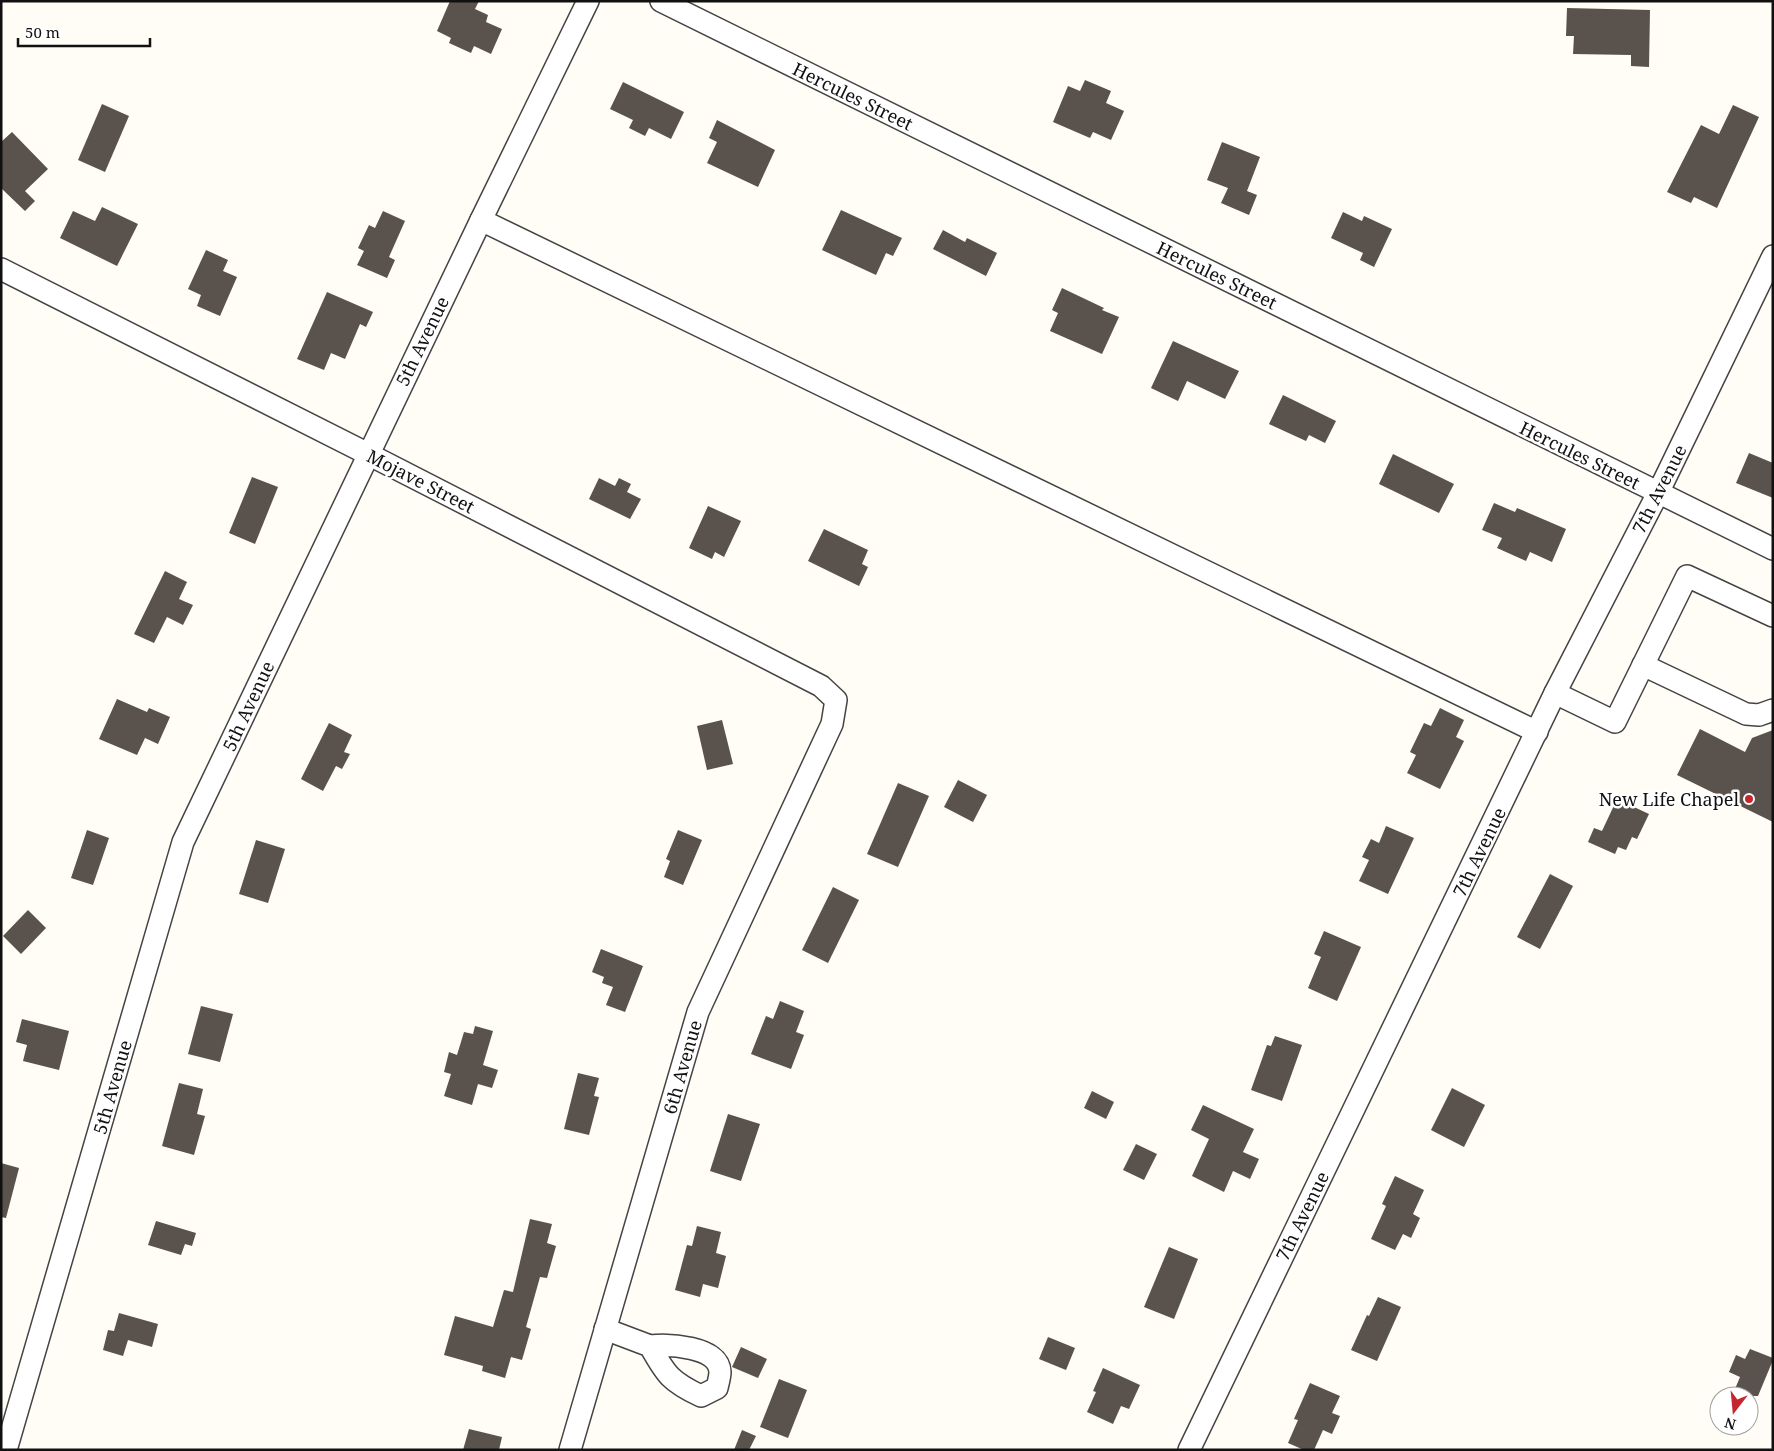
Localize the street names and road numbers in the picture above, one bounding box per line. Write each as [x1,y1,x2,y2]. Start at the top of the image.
street label: Hercules Street [789,57,917,135]
street label: Hercules Street [1153,236,1281,314]
street label: 5th Avenue [390,292,454,390]
street label: Hercules Street [1516,416,1644,494]
street label: 7th Avenue [1626,440,1692,538]
street label: Mojave Street [363,444,479,518]
street label: 5th Avenue [217,657,279,755]
street label: 7th Avenue [1447,803,1511,901]
street label: 6th Avenue [657,1017,707,1117]
street label: 5th Avenue [87,1037,137,1137]
street label: 7th Avenue [1270,1167,1334,1265]

